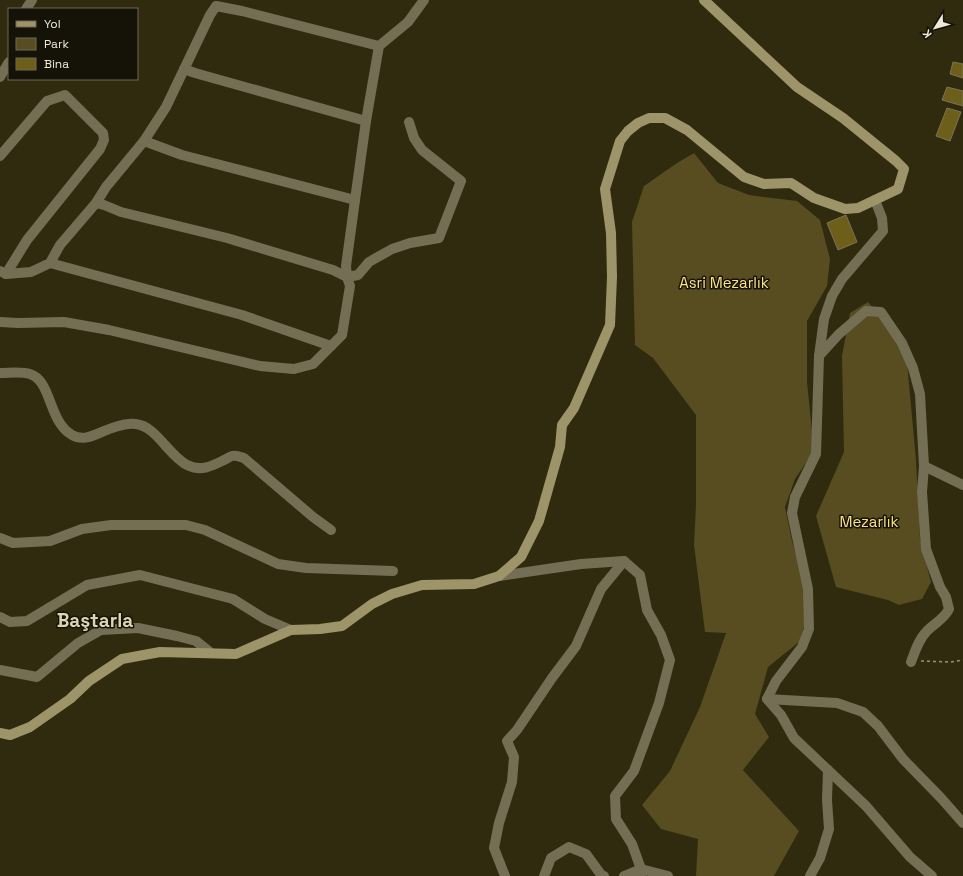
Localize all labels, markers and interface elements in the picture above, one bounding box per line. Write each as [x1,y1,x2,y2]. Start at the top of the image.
legend [8,8,138,80]
north arrow [915,8,955,48]
text: Yol [44,16,61,32]
text: K [919,27,935,41]
text: Park [44,36,69,52]
text: Bina [44,56,69,72]
park label: Asri Mezarlık [679,273,769,292]
park label: Mezarlık [839,512,899,531]
district label: Baştarla [57,608,133,633]

